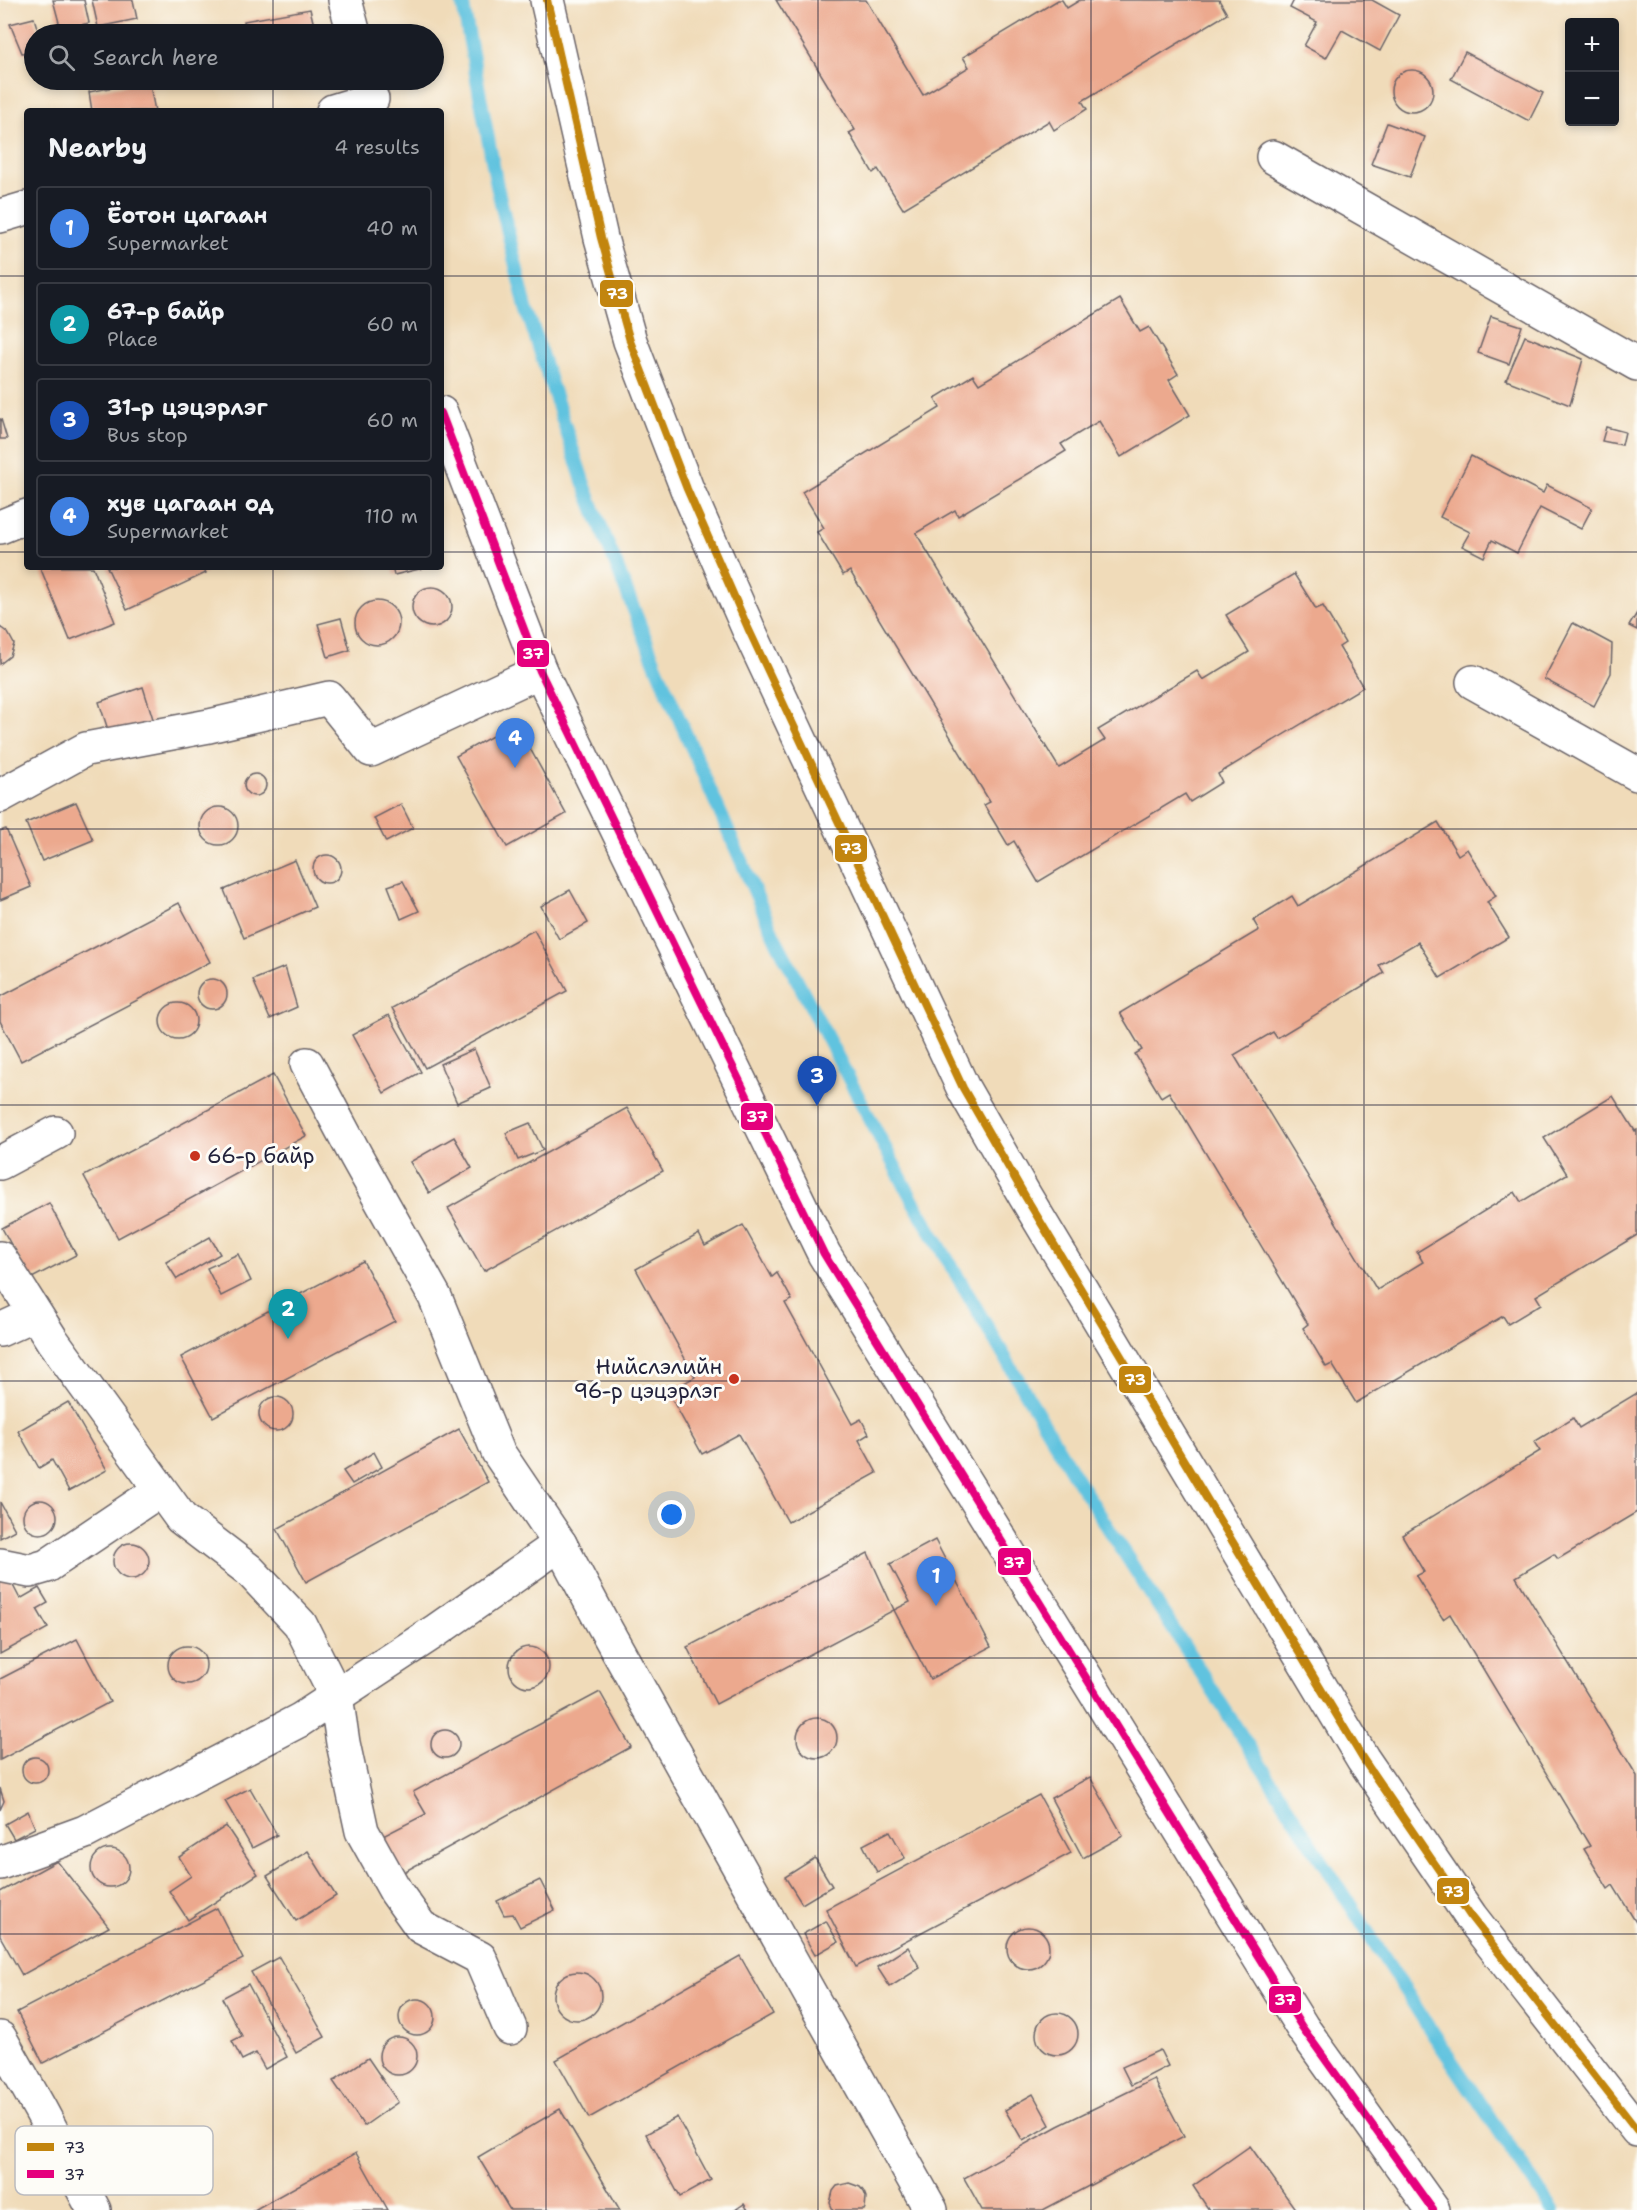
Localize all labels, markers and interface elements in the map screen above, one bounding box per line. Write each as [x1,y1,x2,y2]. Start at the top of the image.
map controls [1565,18,1619,126]
button: + [1565,18,1619,72]
search box [24,24,444,90]
icon: search [45,41,78,74]
text: Search here [93,43,219,72]
button: − [1565,72,1619,126]
text: Nearby [48,130,147,165]
text: 4 results [334,134,420,160]
text: Ёотон цагаан [107,201,268,230]
text: 1 [65,215,74,241]
text: 40 m [366,215,418,241]
text: Supermarket [107,230,229,256]
line badge: 73 [599,279,634,308]
text: 73 [606,283,628,304]
text: 67-р байр [107,297,224,326]
text: 2 [63,311,77,337]
text: 60 m [366,311,418,337]
text: Place [107,326,158,352]
text: 31-р цэцэрлэг [107,393,268,422]
text: 3 [63,407,77,433]
text: 60 m [366,407,418,433]
text: Bus stop [107,422,188,448]
text: хув цагаан од [107,489,274,518]
text: 4 [63,503,77,529]
text: 110 m [364,503,418,529]
text: Supermarket [107,518,229,544]
line badge: 37 [516,639,550,668]
text: 37 [522,643,544,664]
pin: 4 [496,718,534,768]
line badge: 73 [834,834,868,863]
text: 73 [840,838,862,859]
pin: 3 [798,1056,836,1106]
line badge: 37 [740,1102,774,1131]
text: 37 [746,1106,768,1127]
place label: 66-р байр [207,1142,315,1170]
marker: 66-р байр [188,1149,202,1163]
pin: 2 [268,1290,308,1339]
place label: Нийслэлийн 96-р цэцэрлэг [574,1353,723,1405]
line badge: 73 [1118,1365,1152,1394]
text: 73 [1124,1369,1146,1390]
marker: Нийслэлийн 96-р цэцэрлэг [727,1372,741,1386]
your location [657,1500,686,1529]
line badge: 37 [997,1547,1032,1576]
text: 37 [1003,1552,1025,1573]
pin: 1 [916,1556,956,1606]
line badge: 73 [1436,1877,1470,1905]
text: 73 [1442,1881,1464,1902]
line badge: 37 [1268,1985,1302,2014]
text: 37 [1274,1989,1296,2010]
legend [15,2126,213,2195]
text: 73 [64,2137,85,2158]
text: 37 [64,2164,85,2185]

